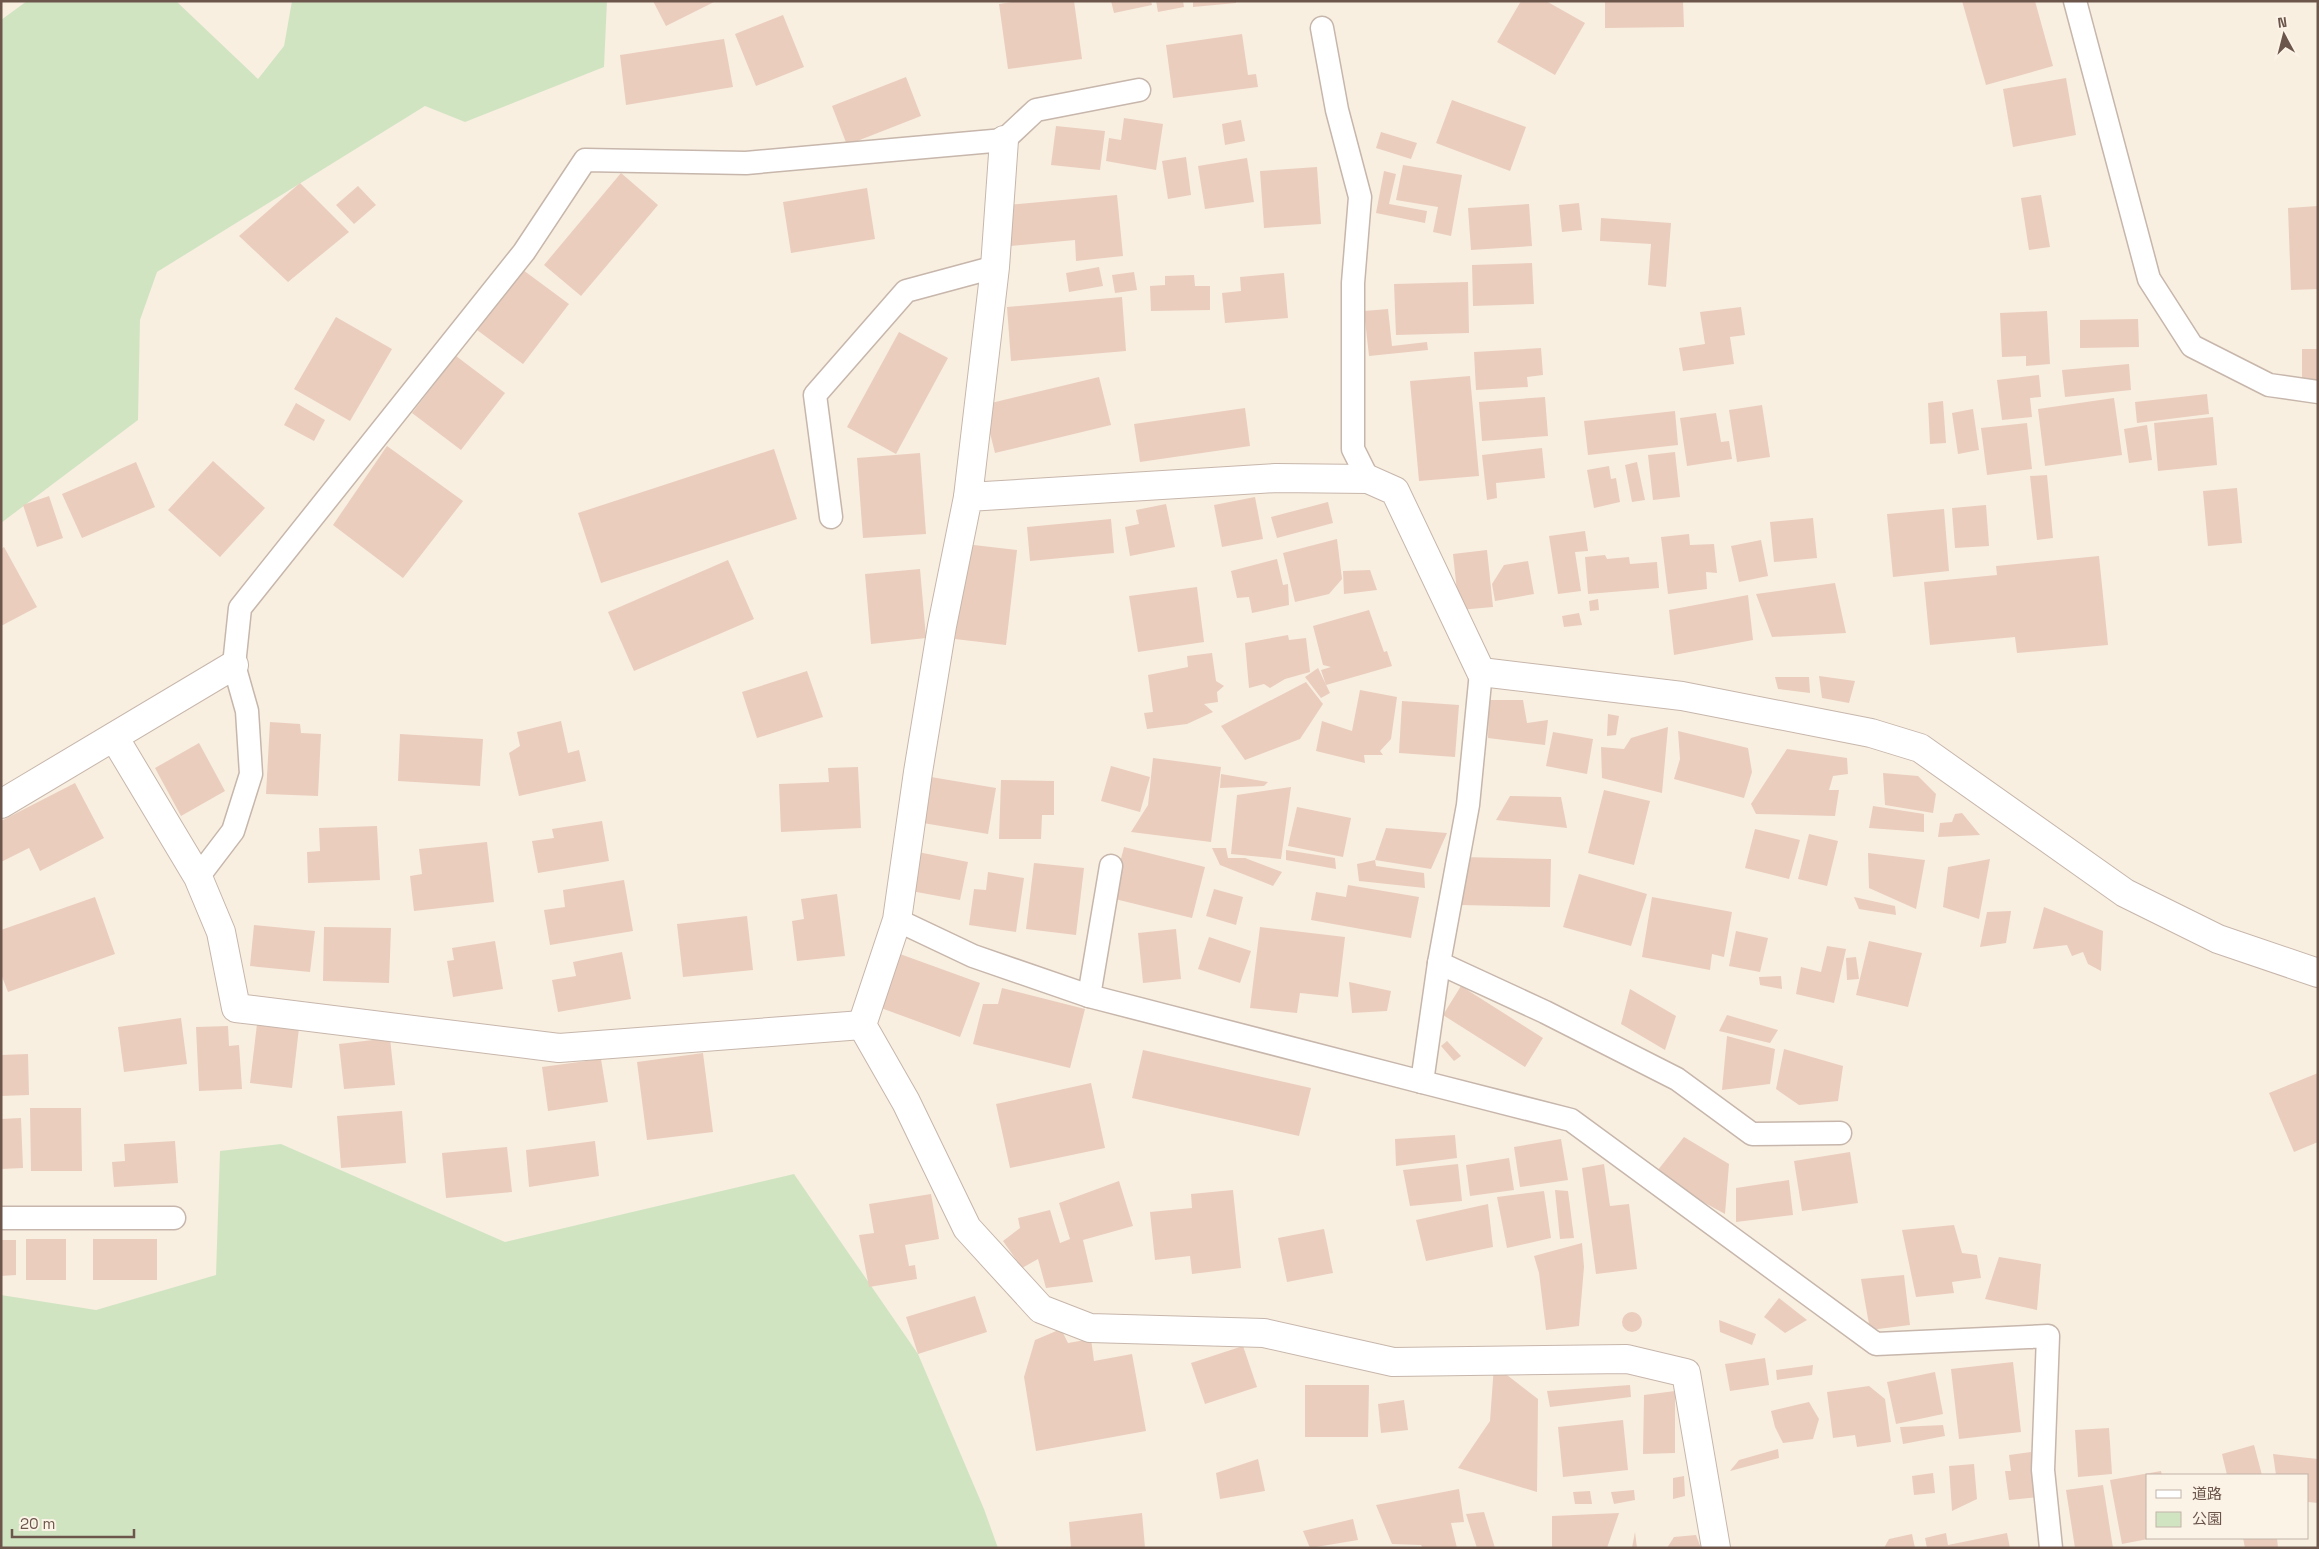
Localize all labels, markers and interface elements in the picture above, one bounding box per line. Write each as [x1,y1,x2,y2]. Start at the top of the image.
north arrow [2259,10,2309,60]
text: N [2277,13,2288,32]
legend [2146,1474,2309,1539]
text: 道路 [2192,1484,2222,1503]
scale bar [12,1506,135,1538]
text: 公園 [2192,1509,2222,1528]
text: 20 m [20,1514,55,1533]

